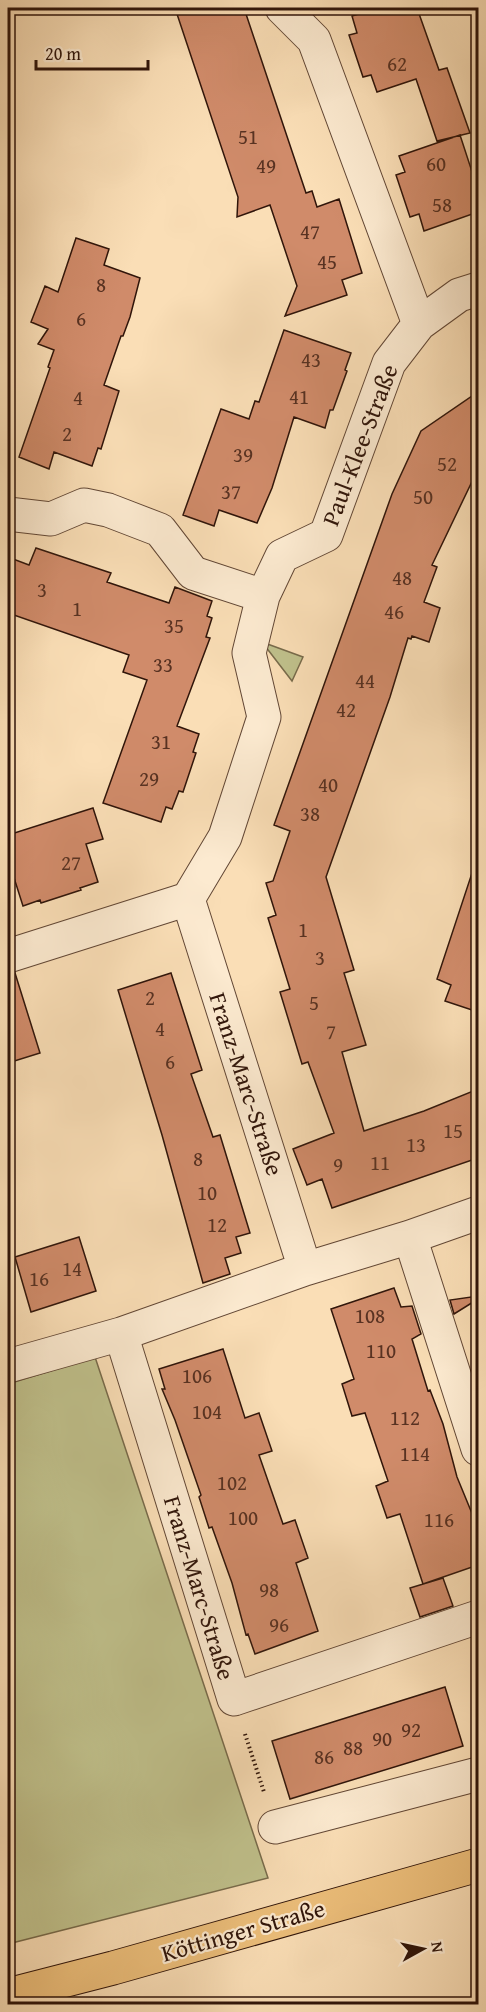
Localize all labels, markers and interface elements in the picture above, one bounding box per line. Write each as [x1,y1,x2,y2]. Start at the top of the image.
scale bar [36,33,148,71]
text: 20 m [45,40,81,67]
house number: 62 [387,48,407,79]
house number: 51 [238,121,258,152]
house number: 60 [426,148,446,179]
house number: 49 [256,150,276,181]
house number: 58 [432,189,452,220]
house number: 47 [300,216,320,247]
house number: 45 [317,246,337,277]
house number: 8 [96,269,106,300]
house number: 6 [76,303,86,334]
house number: 43 [301,344,321,375]
street label: Paul-Klee-Straße [313,359,406,531]
house number: 41 [289,381,309,412]
house number: 4 [73,382,83,413]
house number: 2 [62,418,72,449]
house number: 39 [233,439,253,470]
house number: 52 [437,448,457,479]
house number: 37 [221,476,241,507]
house number: 50 [413,481,433,512]
house number: 48 [392,562,412,593]
house number: 3 [37,574,47,605]
house number: 1 [72,593,82,624]
house number: 46 [384,596,404,627]
house number: 35 [164,610,184,641]
house number: 33 [153,649,173,680]
house number: 44 [355,665,375,696]
house number: 42 [336,694,356,725]
house number: 31 [151,726,171,757]
house number: 29 [139,763,159,794]
house number: 40 [318,769,338,800]
house number: 38 [300,798,320,829]
house number: 27 [61,847,81,878]
house number: 1 [298,914,308,945]
house number: 3 [315,942,325,973]
house number: 2 [145,982,155,1013]
house number: 5 [309,987,319,1018]
street label: Franz-Marc-Straße [200,988,293,1180]
house number: 4 [155,1013,165,1044]
house number: 7 [326,1016,336,1047]
house number: 6 [165,1046,175,1077]
house number: 15 [443,1115,463,1146]
house number: 13 [406,1129,426,1160]
house number: 8 [193,1143,203,1174]
house number: 11 [370,1147,390,1178]
house number: 9 [333,1149,343,1180]
house number: 10 [197,1177,217,1208]
house number: 12 [207,1209,227,1240]
house number: 14 [62,1253,82,1284]
house number: 16 [29,1263,49,1294]
house number: 108 [355,1300,385,1331]
house number: 110 [366,1335,396,1366]
house number: 106 [182,1360,212,1391]
house number: 104 [192,1396,222,1427]
house number: 112 [390,1402,420,1433]
house number: 114 [400,1438,430,1469]
house number: 102 [217,1467,247,1498]
street label: Franz-Marc-Straße [155,1491,244,1684]
house number: 100 [228,1502,258,1533]
house number: 116 [424,1504,454,1535]
house number: 98 [259,1574,279,1605]
house number: 96 [269,1609,289,1640]
house number: 92 [401,1714,421,1745]
house number: 90 [372,1723,392,1754]
house number: 88 [343,1732,363,1763]
house number: 86 [314,1741,334,1772]
street label: Köttinger Straße [157,1890,329,1971]
north arrow [393,1919,453,1979]
text: N [425,1940,451,1954]

